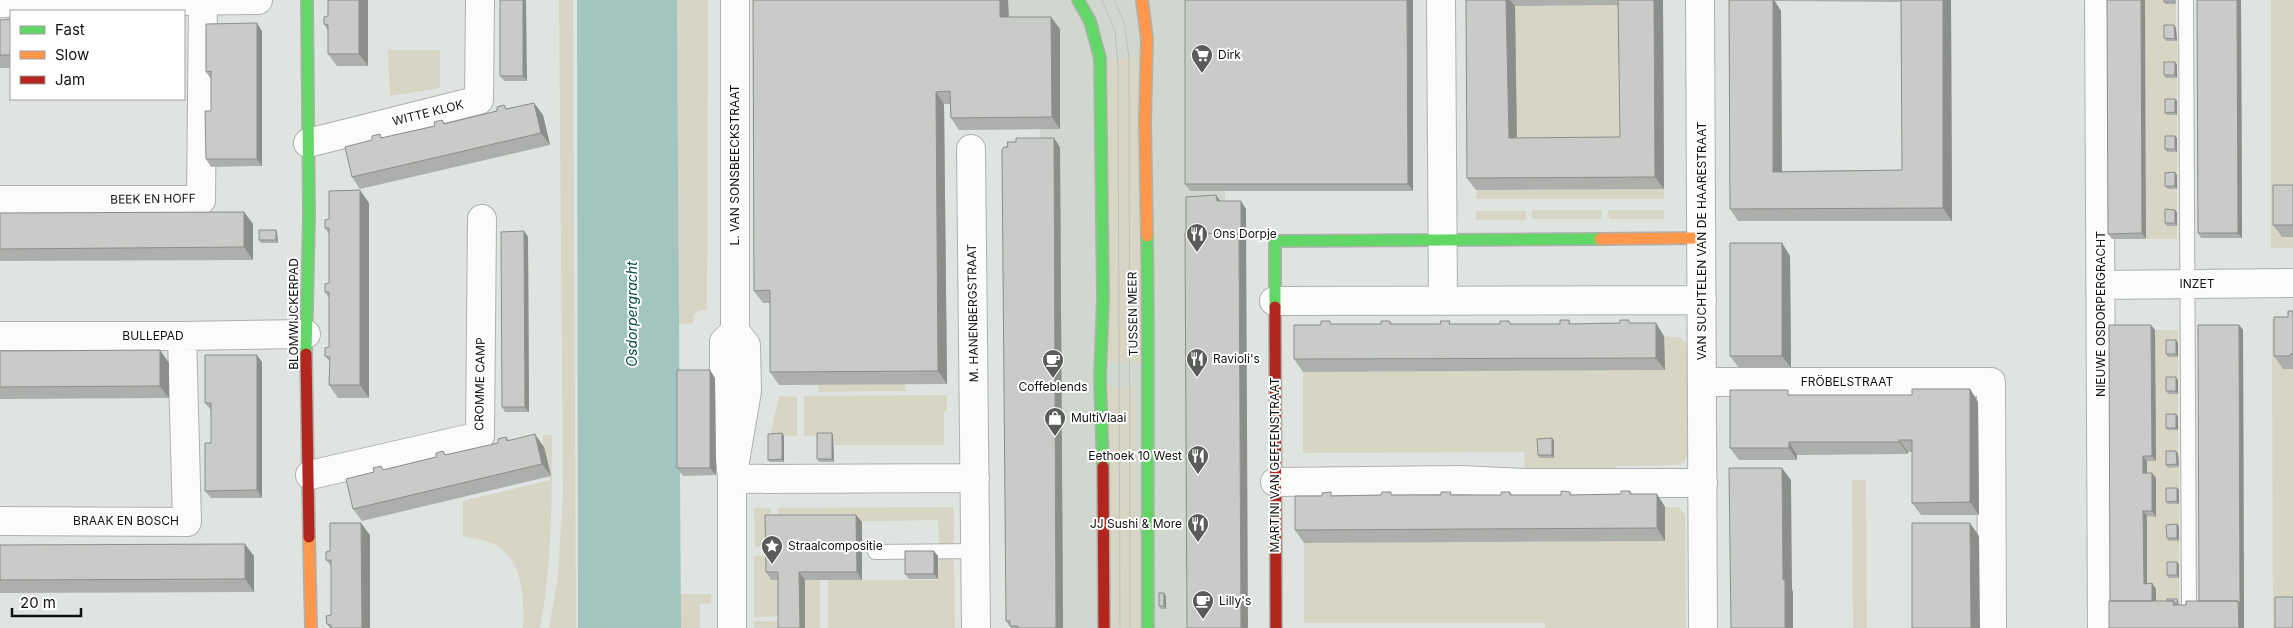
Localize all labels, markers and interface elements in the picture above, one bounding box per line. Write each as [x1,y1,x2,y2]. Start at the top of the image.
legend [10,10,185,100]
text: Fast [55,20,85,39]
supermarket icon: Dirk [1190,43,1214,74]
text: Slow [55,45,89,64]
place label: Dirk [1218,47,1241,62]
text: Jam [55,70,85,89]
street label: L. VAN SONSBEECKSTRAAT [727,84,742,246]
street label: WITTE KLOK [391,96,465,129]
street label: VAN SUCHTELEN VAN DE HAARESTRAAT [1694,122,1709,360]
street label: BEEK EN HOFF [110,190,196,207]
restaurant icon: Ons Dorpje [1185,222,1209,253]
place label: Ons Dorpje [1213,226,1277,241]
street label: NIEUWE OSDORPERGRACHT [2093,231,2108,397]
street label: M. HANENBERGSTRAAT [964,243,981,382]
street label: BLOMWIJCKERPAD [286,258,301,370]
water label: Osdorpergracht [623,261,640,367]
street label: TUSSEN MEER [1124,271,1141,356]
street label: INZET [2180,276,2215,291]
street label: BULLEPAD [122,328,184,343]
street label: CROMME CAMP [471,337,488,431]
restaurant icon: Ravioli's [1185,347,1209,378]
cafe icon: Coffeblends [1041,348,1065,379]
place label: Ravioli's [1213,351,1260,366]
street label: FRÖBELSTRAAT [1801,374,1893,389]
street label: MARTINI VAN GEFFENSTRAAT [1267,377,1282,552]
place label: Coffeblends [1018,379,1088,394]
shop icon: MultiVlaai [1043,406,1067,437]
place label: MultiVlaai [1071,410,1127,425]
restaurant icon: Eethoek 10 West [1186,444,1210,475]
place label: Eethoek 10 West [1088,448,1182,463]
restaurant icon: JJ Sushi & More [1186,512,1210,543]
street label: BRAAK EN BOSCH [73,513,179,528]
place label: JJ Sushi & More [1090,516,1182,531]
place icon: Straalcompositie [760,534,784,565]
place label: Straalcompositie [788,538,883,553]
scale bar [12,586,81,618]
cafe icon: Lilly's [1191,589,1215,620]
text: 20 m [20,593,56,612]
place label: Lilly's [1219,593,1251,608]

